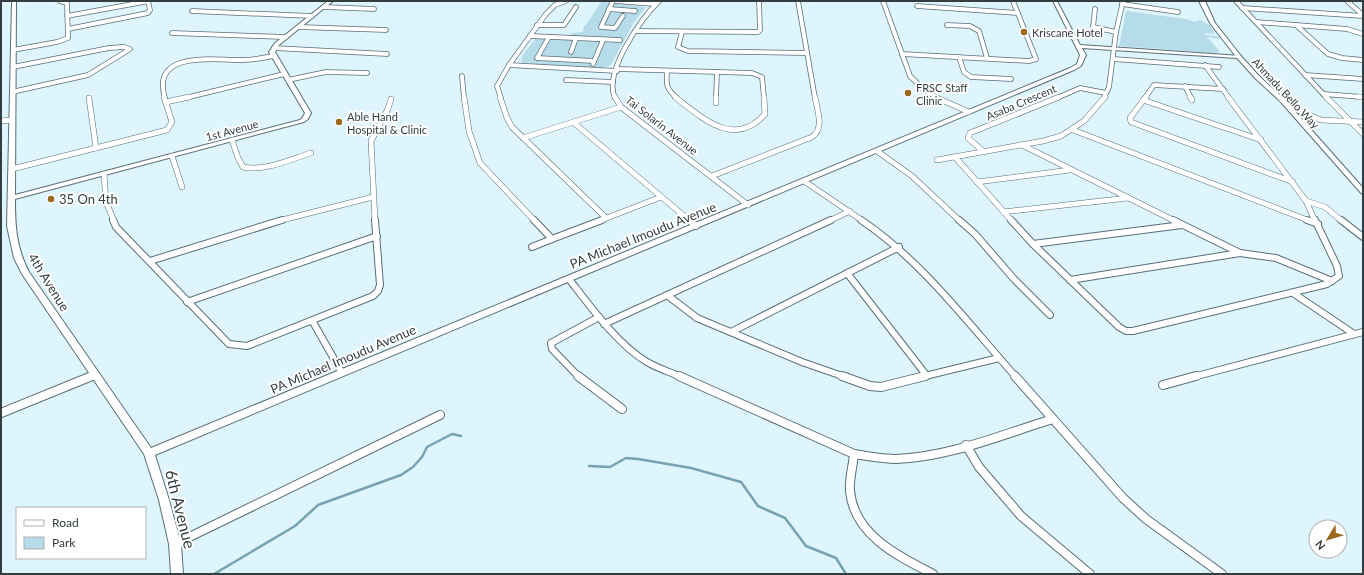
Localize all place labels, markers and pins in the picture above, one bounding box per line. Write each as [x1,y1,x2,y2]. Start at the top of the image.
place label: Kriscane Hotel [1032,26,1103,39]
marker: Kriscane Hotel [1019,27,1029,37]
place label: FRSC Staff Clinic [916,81,968,107]
marker: FRSC Staff Clinic [903,88,913,98]
place label: Able Hand Hospital & Clinic [347,110,427,136]
marker: Able Hand Hospital & Clinic [334,117,344,127]
place label: 35 On 4th [59,191,118,207]
marker: 35 On 4th [46,194,56,204]

